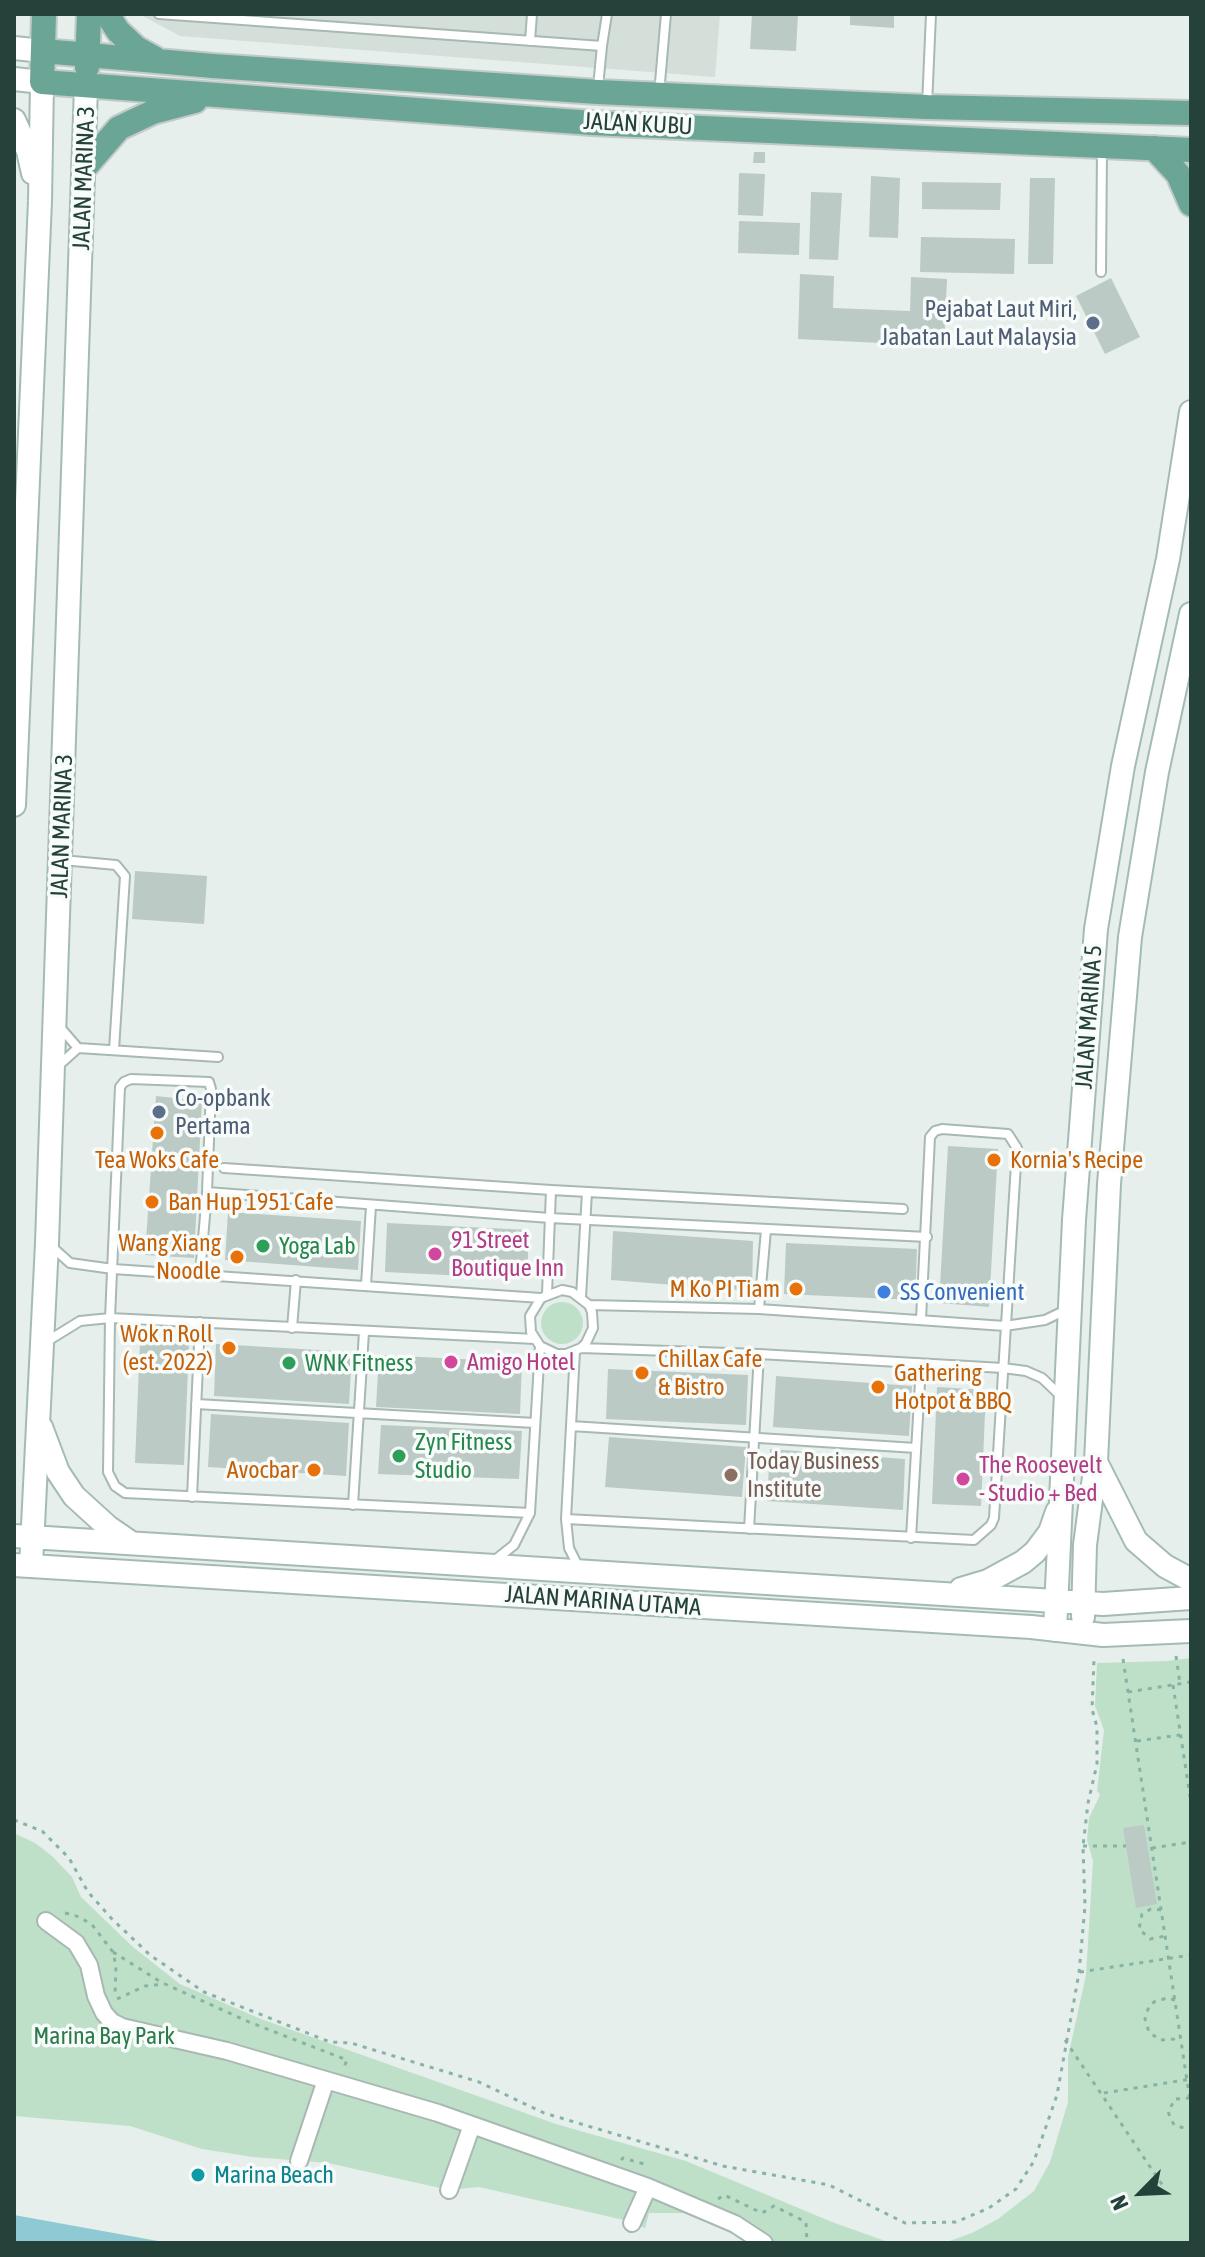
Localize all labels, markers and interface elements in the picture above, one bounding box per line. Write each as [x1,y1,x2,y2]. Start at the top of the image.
street label: JALAN MARINA 3 [67,105,101,251]
street label: JALAN KUBU [583,107,693,141]
place label: Pejabat Laut Miri, Jabatan Laut Malaysia [881,295,1077,351]
marker: Pejabat Laut Miri, Jabatan Laut Malaysia [1084,314,1102,332]
street label: JALAN MARINA 3 [45,753,79,899]
street label: JALAN MARINA 5 [1070,944,1108,1090]
place label: Co-opbank Pertama [175,1084,270,1140]
marker: Co-opbank Pertama [150,1103,168,1121]
marker: Tea Woks Cafe [148,1124,166,1142]
place label: Tea Woks Cafe [95,1146,219,1174]
place label: Kornia's Recipe [1010,1146,1143,1174]
marker: Kornia's Recipe [985,1151,1003,1169]
place label: Ban Hup 1951 Cafe [168,1188,334,1216]
marker: Ban Hup 1951 Cafe [143,1193,161,1211]
place label: 91 Street Boutique Inn [451,1226,564,1282]
place label: Wang Xiang Noodle [118,1229,221,1285]
place label: Yoga Lab [279,1232,356,1260]
marker: Yoga Lab [254,1237,272,1255]
marker: 91 Street Boutique Inn [426,1245,444,1263]
marker: Wang Xiang Noodle [228,1248,246,1266]
place label: M Ko PI Tiam [670,1275,780,1303]
place label: SS Convenient [900,1278,1024,1306]
marker: M Ko PI Tiam [787,1280,805,1298]
marker: SS Convenient [875,1283,893,1301]
place label: Wok n Roll (est. 2022) [120,1320,213,1376]
marker: Wok n Roll (est. 2022) [220,1339,238,1357]
place label: Chillax Cafe & Bistro [658,1345,762,1401]
place label: Amigo Hotel [467,1348,575,1376]
place label: WNK Fitness [305,1349,413,1377]
marker: Amigo Hotel [442,1353,460,1371]
marker: WNK Fitness [280,1354,298,1372]
place label: Gathering Hotpot & BBQ [894,1359,1012,1415]
marker: Chillax Cafe & Bistro [633,1364,651,1382]
marker: Gathering Hotpot & BBQ [869,1378,887,1396]
place label: Zyn Fitness Studio [415,1428,512,1484]
marker: Zyn Fitness Studio [390,1447,408,1465]
place label: Today Business Institute [747,1447,880,1503]
place label: The Roosevelt - Studio + Bed [979,1451,1102,1507]
place label: Avocbar [227,1456,298,1484]
marker: Avocbar [305,1461,323,1479]
marker: Today Business Institute [722,1466,740,1484]
marker: The Roosevelt - Studio + Bed [954,1470,972,1488]
street label: JALAN MARINA UTAMA [504,1580,702,1622]
park label: Marina Bay Park [33,2022,175,2050]
north arrow [1101,2153,1181,2233]
place label: Marina Beach [214,2161,334,2189]
marker: Marina Beach [189,2166,207,2184]
text: N [1105,2192,1134,2214]

